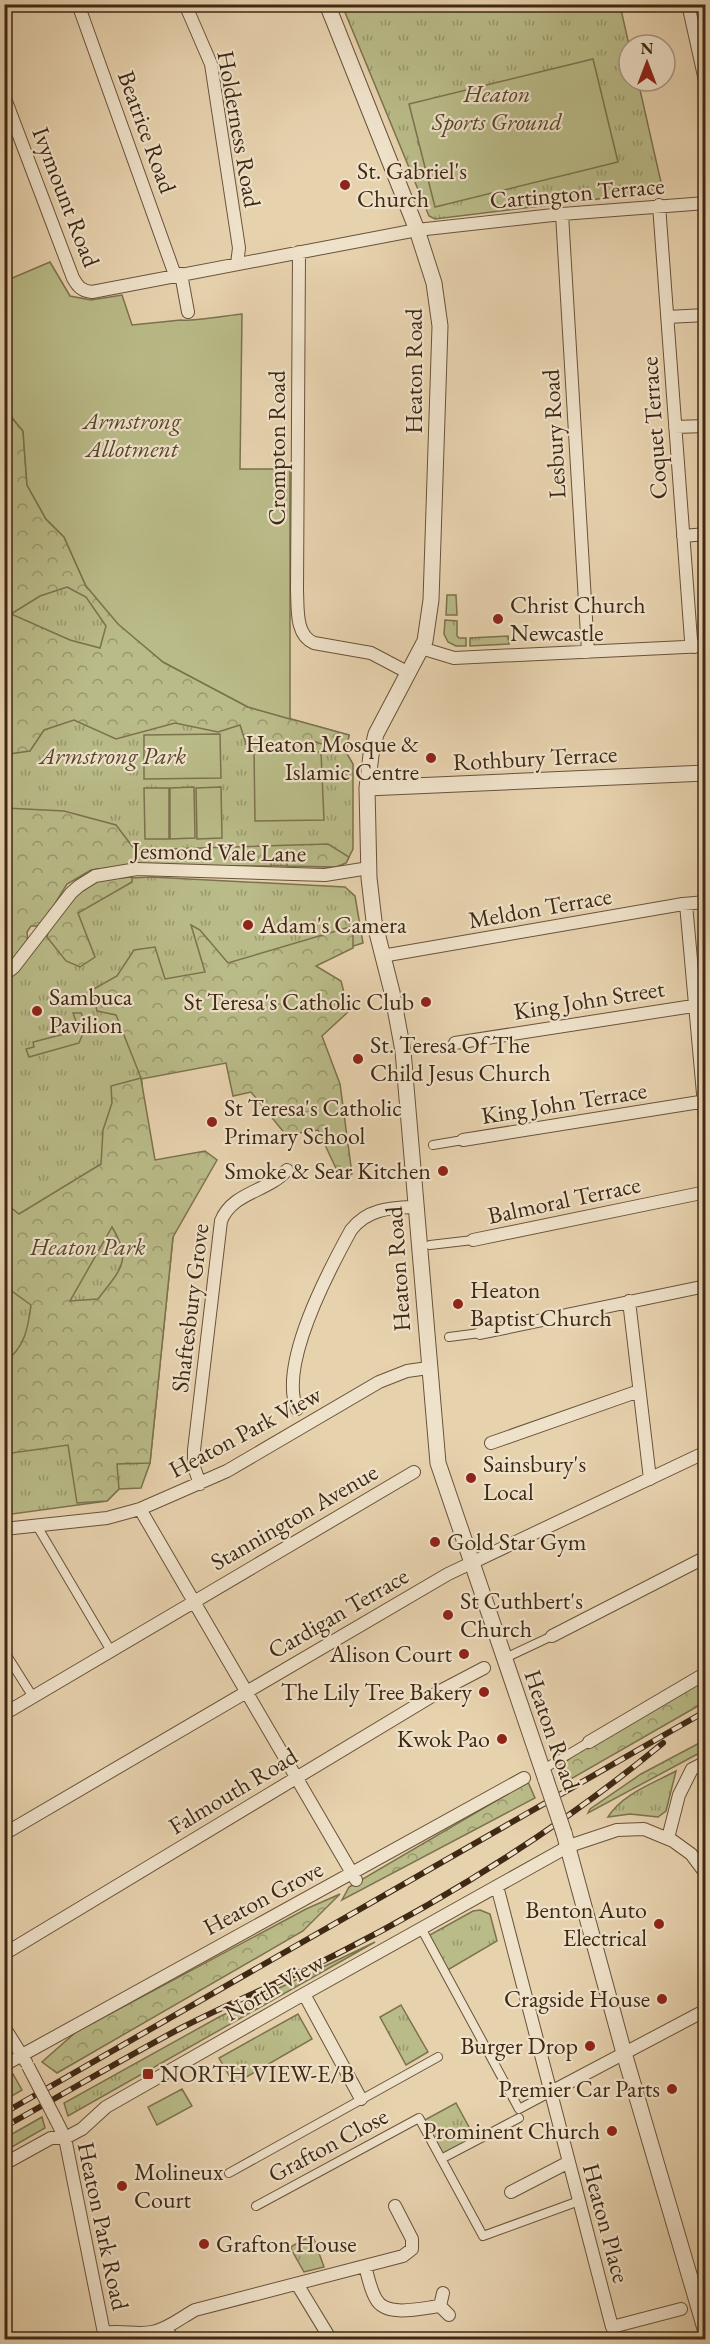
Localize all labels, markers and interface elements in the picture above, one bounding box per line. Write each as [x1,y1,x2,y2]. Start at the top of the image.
north arrow [617,33,677,93]
text: N [641,38,654,59]
street label: Holderness Road [210,48,269,211]
street label: Beatrice Road [111,66,184,198]
park label: Heaton Sports Ground [431,78,563,137]
street label: Ivymount Road [26,122,108,272]
place label: St. Gabriel's Church [357,155,467,214]
street label: Cartington Terrace [488,169,666,216]
marker: St. Gabriel's Church [338,178,352,192]
street label: Heaton Road [398,307,429,434]
street label: Coquet Terrace [633,356,674,500]
street label: Lesbury Road [535,368,572,500]
street label: Crompton Road [261,370,292,526]
park label: Armstrong Allotment [81,405,182,464]
place label: Christ Church Newcastle [510,589,646,648]
marker: Christ Church Newcastle [491,612,505,626]
place label: Heaton Mosque & Islamic Centre [245,728,419,787]
street label: Rothbury Terrace [452,738,618,777]
park label: Armstrong Park [38,740,186,771]
marker: Heaton Mosque & Islamic Centre [424,751,438,765]
street label: Jesmond Vale Lane [130,834,306,869]
street label: Meldon Terrace [466,880,614,935]
place label: Adam's Camera [259,909,407,940]
marker: Adam's Camera [241,918,255,932]
street label: King John Street [511,972,667,1027]
place label: Sambuca Pavilion [49,981,133,1040]
place label: St Teresa's Catholic Club [183,986,414,1017]
marker: St Teresa's Catholic Club [419,995,433,1009]
marker: Sambuca Pavilion [30,1004,44,1018]
place label: St. Teresa Of The Child Jesus Church [370,1029,551,1088]
marker: St. Teresa Of The Child Jesus Church [351,1052,365,1066]
street label: King John Terrace [479,1074,649,1131]
place label: St Teresa's Catholic Primary School [224,1092,402,1151]
marker: St Teresa's Catholic Primary School [205,1115,219,1129]
place label: Smoke & Sear Kitchen [224,1155,431,1186]
marker: Smoke & Sear Kitchen [436,1164,450,1178]
street label: Balmoral Terrace [485,1168,643,1231]
street label: Heaton Road [378,1205,417,1333]
street label: Shaftesbury Grove [164,1222,215,1394]
park label: Heaton Park [29,1231,146,1262]
place label: Heaton Baptist Church [470,1274,612,1333]
marker: Heaton Baptist Church [451,1297,465,1311]
street label: Heaton Park View [163,1378,327,1485]
place label: Sainsbury's Local [483,1448,586,1507]
street label: Stannington Avenue [204,1456,383,1577]
marker: Sainsbury's Local [464,1471,478,1485]
place label: Gold Star Gym [447,1526,587,1557]
marker: Gold Star Gym [428,1535,442,1549]
street label: Cardigan Terrace [262,1560,414,1665]
place label: St Cuthbert's Church [460,1585,583,1644]
marker: St Cuthbert's Church [441,1608,455,1622]
place label: Alison Court [329,1638,452,1669]
marker: Alison Court [457,1647,471,1661]
street label: Heaton Road [517,1665,588,1795]
place label: The Lily Tree Bakery [281,1676,472,1707]
marker: The Lily Tree Bakery [477,1685,491,1699]
place label: Kwok Pao [397,1723,490,1754]
marker: Kwok Pao [495,1732,509,1746]
street label: Falmouth Road [163,1739,304,1841]
street label: Heaton Grove [197,1853,328,1942]
place label: Benton Auto Electrical [525,1894,647,1953]
marker: Benton Auto Electrical [652,1917,666,1931]
street label: North View [218,1945,330,2028]
place label: Cragside House [504,1983,650,2014]
marker: Cragside House [655,1992,669,2006]
place label: Burger Drop [460,2030,578,2061]
marker: Burger Drop [583,2039,597,2053]
place label: NORTH VIEW-E/B [160,2058,354,2089]
marker: NORTH VIEW-E/B [141,2067,155,2081]
place label: Premier Car Parts [498,2073,660,2104]
marker: Premier Car Parts [665,2082,679,2096]
street label: Grafton Close [262,2100,393,2189]
place label: Prominent Church [423,2115,600,2146]
marker: Prominent Church [605,2124,619,2138]
street label: Heaton Park Road [71,2139,137,2314]
place label: Molineux Court [134,2156,224,2215]
street label: Heaton Place [576,2160,637,2286]
marker: Molineux Court [115,2179,129,2193]
place label: Grafton House [216,2228,357,2259]
marker: Grafton House [197,2237,211,2251]

